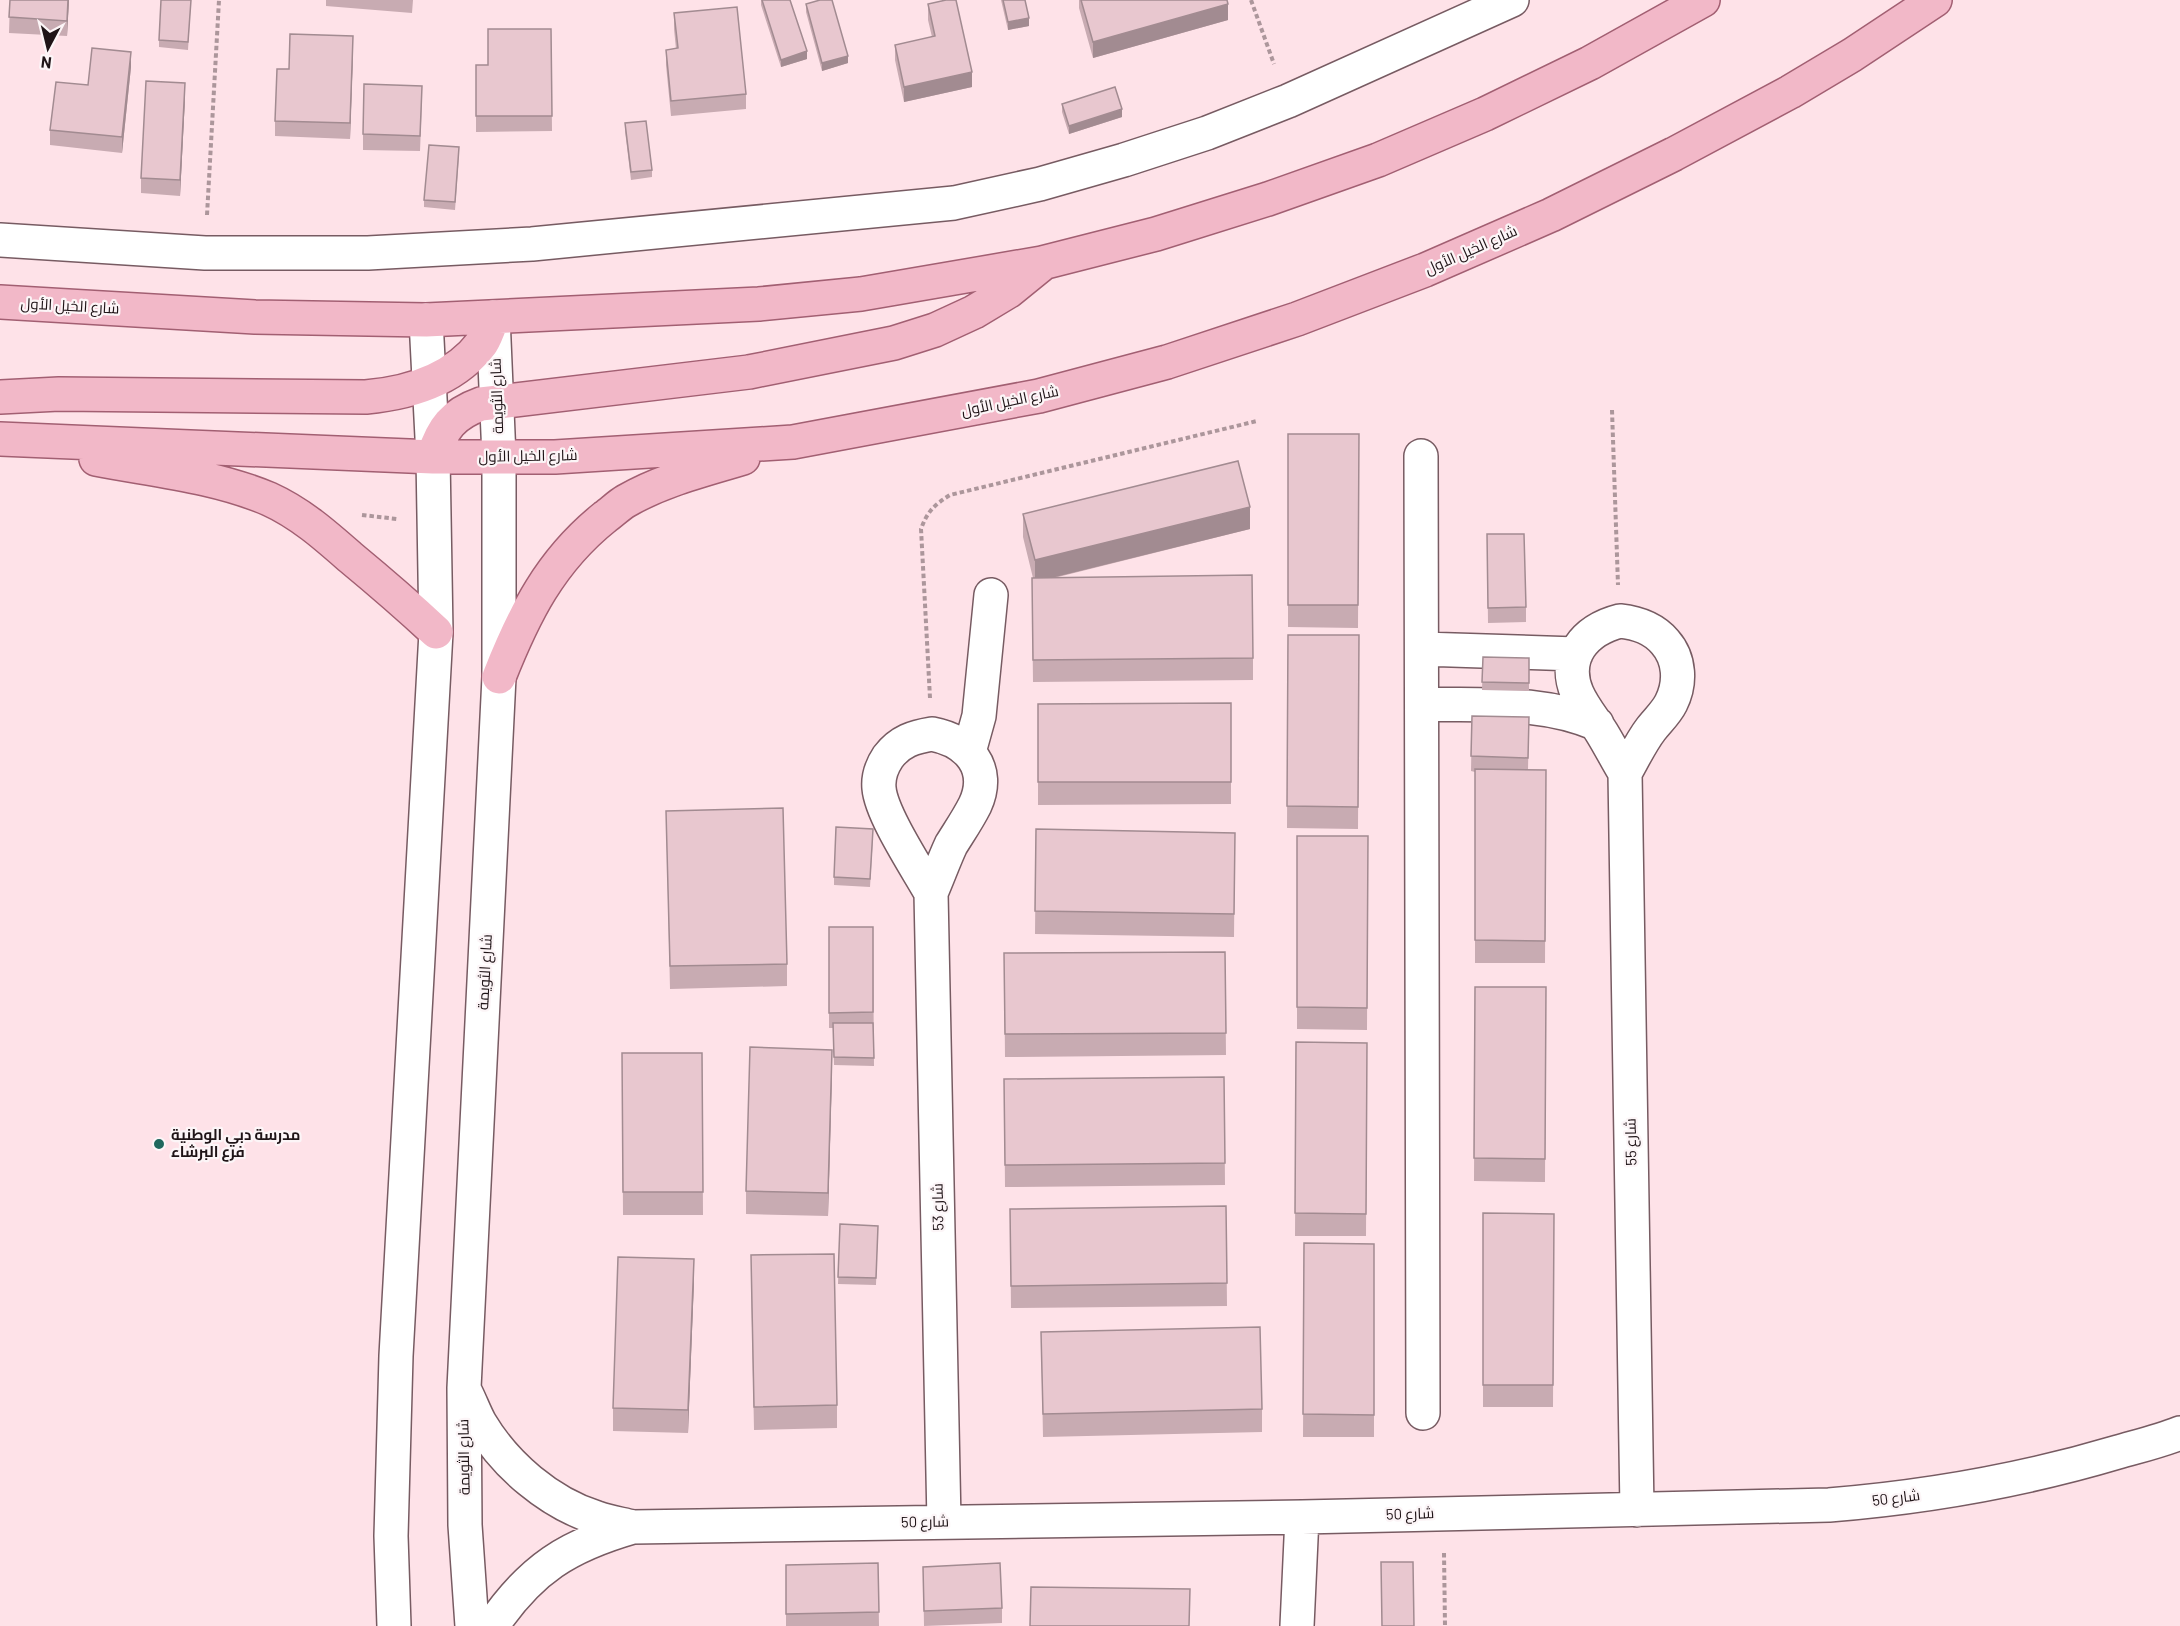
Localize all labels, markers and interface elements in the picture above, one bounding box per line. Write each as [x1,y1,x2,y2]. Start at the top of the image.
north arrow [18,18,78,78]
text: N [40,53,53,73]
street label: شارع الخيل الأول [1422,221,1521,280]
street label: شارع الخيل الأول [20,293,120,320]
street label: شارع الثويمة [486,358,509,434]
street label: شارع الخيل الأول [959,381,1061,422]
street label: شارع الخيل الأول [478,445,578,468]
street label: شارع الثويمة [473,933,498,1011]
street label: شارع 55 [1621,1118,1642,1166]
place label: مدرسة دبي الوطنية فرع البرشاء [171,1125,300,1162]
marker: مدرسة دبي الوطنية فرع البرشاء [152,1137,166,1151]
street label: شارع 53 [928,1183,949,1231]
street label: شارع الثويمة [453,1419,476,1495]
street label: شارع 50 [1871,1485,1921,1512]
street label: شارع 50 [1386,1503,1434,1526]
street label: شارع 50 [901,1512,949,1533]

